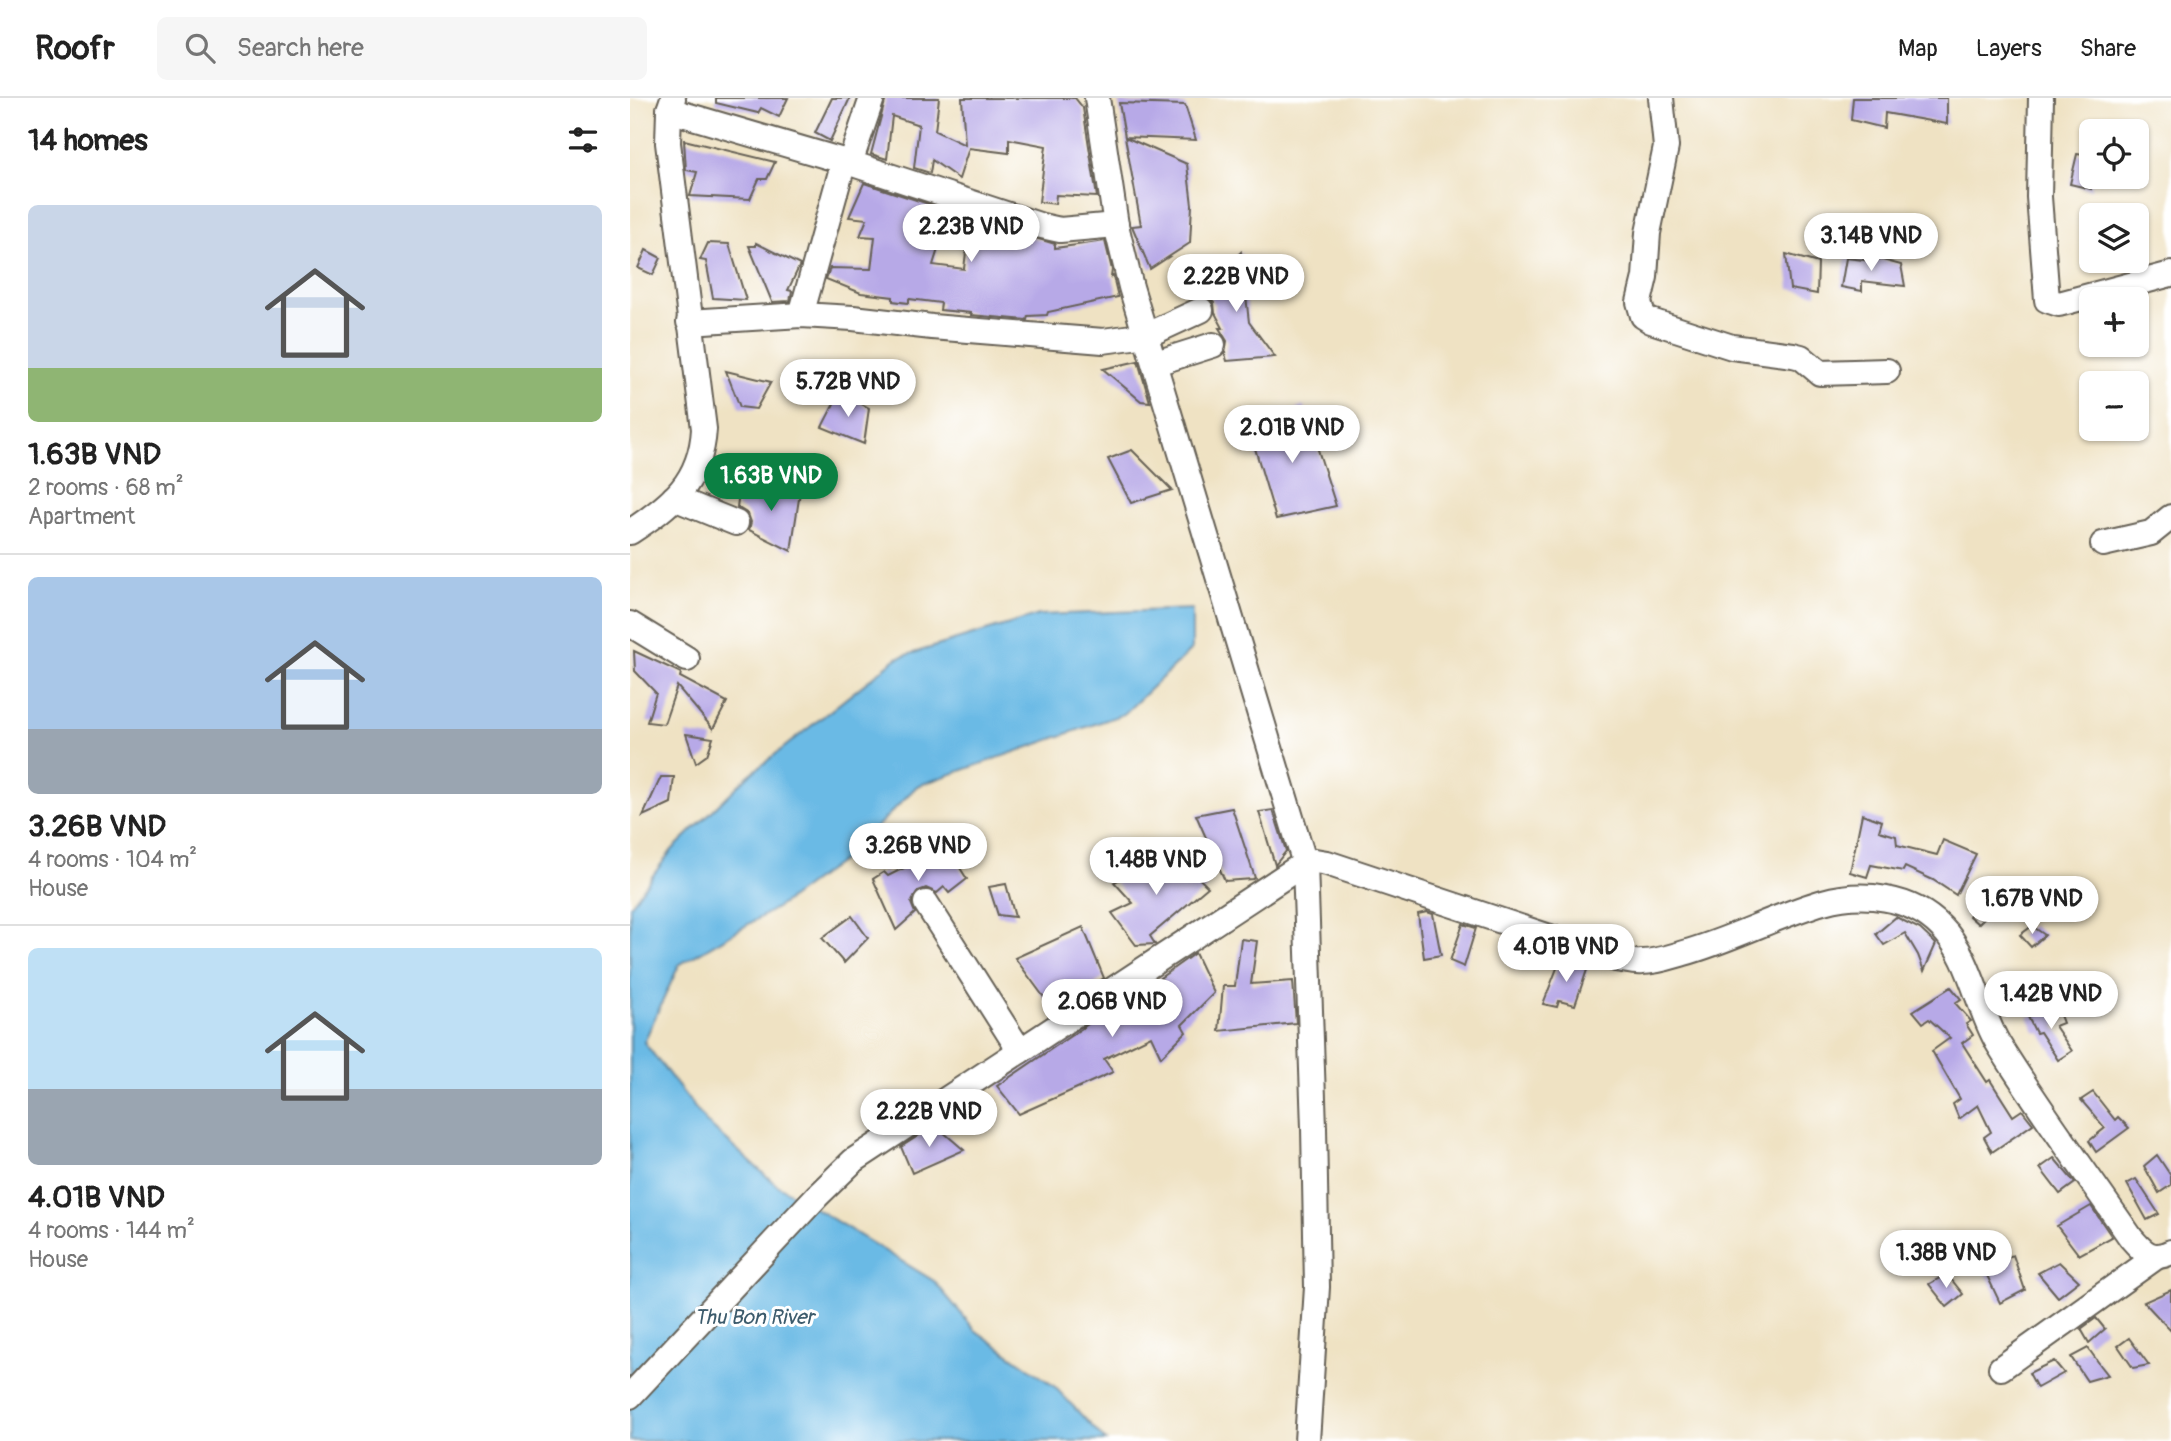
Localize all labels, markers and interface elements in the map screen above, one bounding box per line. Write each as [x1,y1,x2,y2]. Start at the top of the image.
search box [157,17,647,80]
text: Roofr [35,28,115,69]
icon: search [181,29,219,67]
text: Search here [237,32,364,64]
text: Map [1898,34,1938,63]
text: Layers [1976,34,2042,63]
text: Share [2080,34,2136,63]
map controls [2079,119,2149,441]
button: locate [2079,119,2149,189]
icon: filters [564,121,602,159]
text: 14 homes [28,122,148,159]
button: layers [2079,203,2149,273]
pin: 2.23B VND [891,204,1051,264]
text: 2.23B VND [919,212,1023,241]
pin: 3.14B VND [1791,214,1951,273]
text: 3.14B VND [1820,221,1922,250]
icon: home [252,250,378,376]
pin: 2.22B VND [1156,254,1316,314]
text: 2.22B VND [1183,262,1289,291]
button: + [2079,287,2149,357]
pin: 5.72B VND [768,360,928,419]
text: 5.72B VND [796,367,900,396]
button: − [2079,371,2149,441]
pin: 2.01B VND [1212,406,1372,465]
text: 2.01B VND [1240,413,1344,442]
text: 1.63B VND [28,436,161,473]
pin: 1.63B VND [691,454,851,513]
text: 1.63B VND [720,461,822,490]
text: 2 rooms · 68 m² [28,473,184,502]
text: Apartment [28,502,135,531]
icon: home [252,622,378,748]
text: 3.26B VND [28,808,166,845]
pin: 3.26B VND [838,824,998,883]
text: 3.26B VND [865,831,971,860]
pin: 1.48B VND [1076,838,1236,897]
text: 4 rooms · 104 m² [28,845,197,874]
text: 1.48B VND [1106,845,1206,874]
text: House [28,874,88,903]
pin: 1.67B VND [1952,876,2112,936]
text: 1.67B VND [1981,884,2083,913]
pin: 4.01B VND [1486,924,1646,984]
text: 4.01B VND [1514,932,1618,961]
pin: 1.42B VND [1971,972,2131,1031]
pin: 2.06B VND [1032,979,1192,1039]
text: 1.42B VND [2000,979,2102,1008]
text: 2.06B VND [1058,987,1166,1016]
icon: home [252,993,378,1119]
pin: 2.22B VND [849,1090,1009,1149]
text: 2.22B VND [876,1097,982,1126]
text: 4.01B VND [28,1179,165,1216]
text: 4 rooms · 144 m² [28,1216,195,1245]
pin: 1.38B VND [1866,1230,2026,1290]
text: 1.38B VND [1896,1238,1996,1267]
text: House [28,1245,88,1274]
water label: Thu Bon River [694,1304,816,1331]

